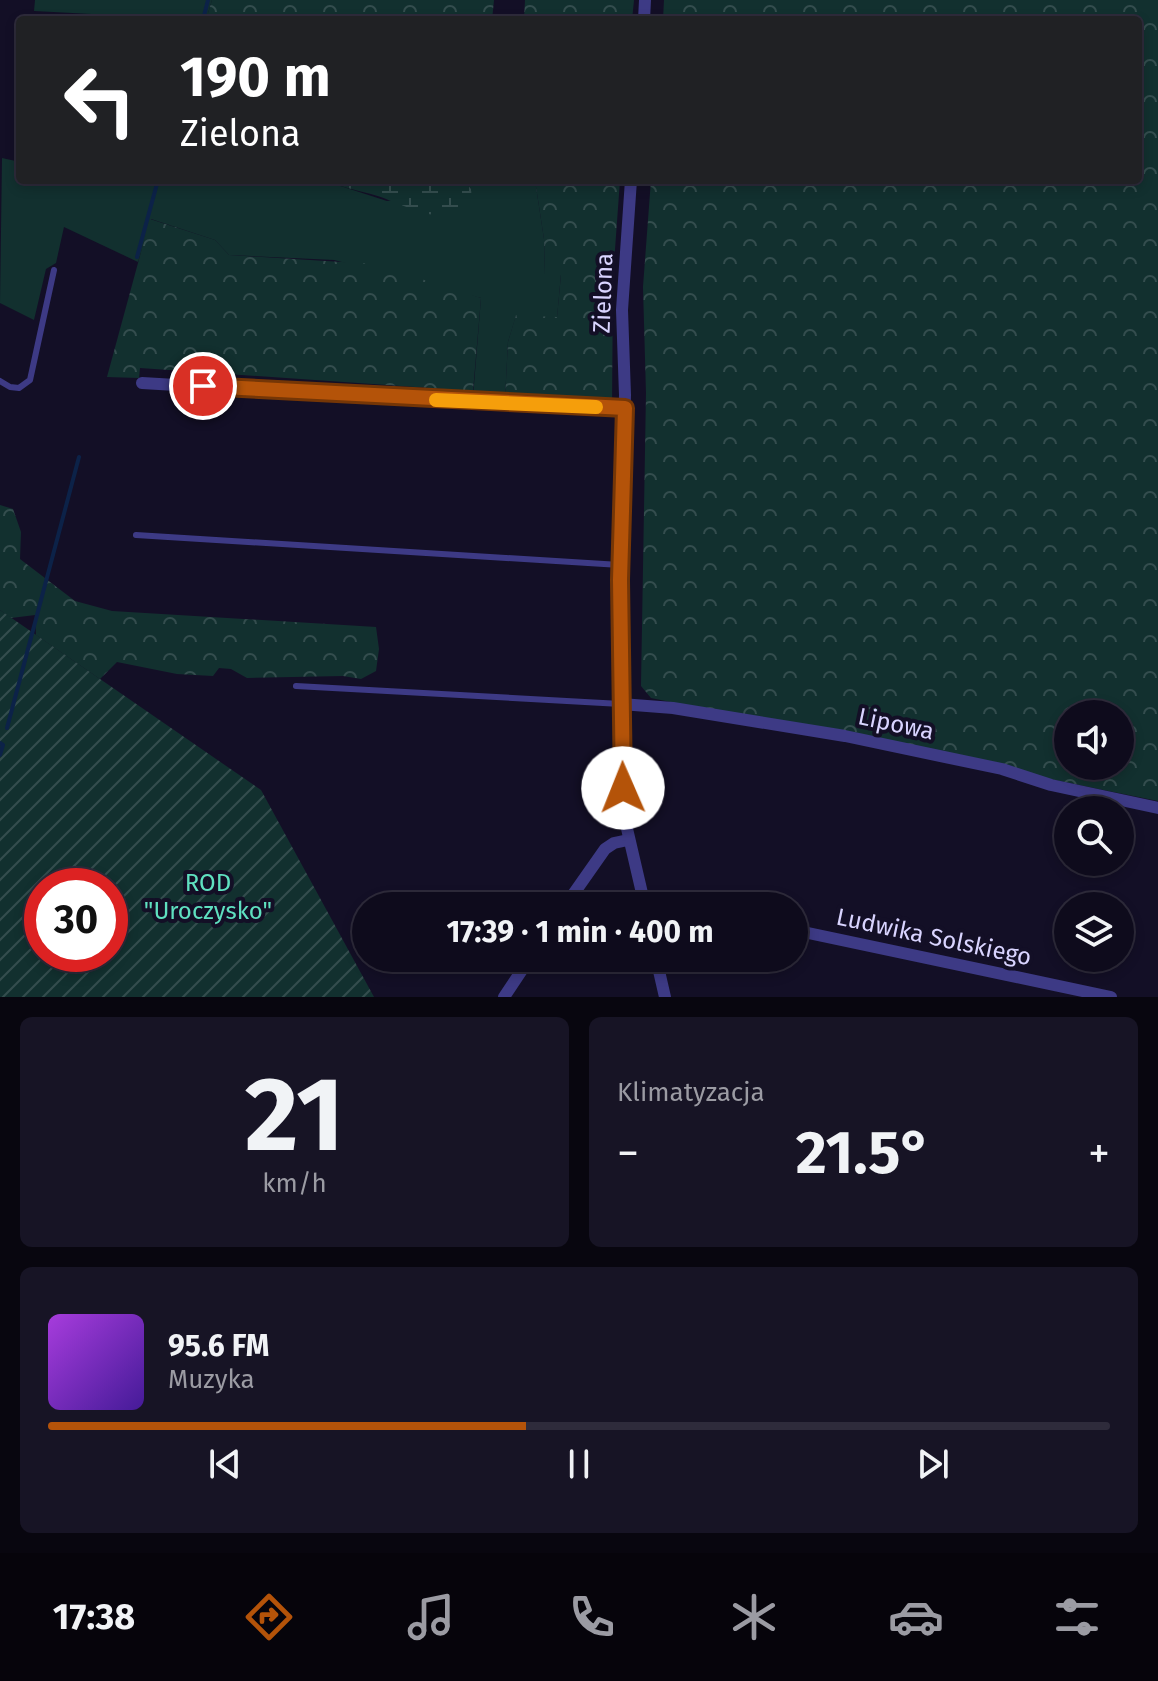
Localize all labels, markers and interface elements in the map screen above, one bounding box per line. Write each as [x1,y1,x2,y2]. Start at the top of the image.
text: 190 m [180,44,331,111]
icon: left [48,48,152,152]
text: Zielona [180,112,301,156]
street label: Zielona [588,252,618,334]
pin [169,352,237,420]
icon: arrive [181,364,225,408]
map controls [1054,700,1134,972]
button: sound [1054,700,1134,780]
street label: Lipowa [855,702,937,746]
position arrow [581,746,665,830]
button: search [1054,796,1134,876]
speed limit sign: 30 [24,868,128,972]
park label: ROD "Uroczysko" [144,869,272,925]
button: layers [1054,892,1134,972]
street label: Ludwika Solskiego [834,903,1034,971]
text: 17:39 · 1 min · 400 m [446,914,714,950]
text: 21 [245,1053,344,1178]
text: Klimatyzacja [617,1077,765,1108]
text: 21.5° [796,1117,931,1189]
text: − [617,1127,639,1180]
text: + [1088,1127,1110,1180]
text: km/h [262,1168,327,1199]
text: 95.6 FM [168,1328,269,1364]
text: Muzyka [168,1364,255,1395]
icon: previous [203,1442,247,1486]
icon: pause [557,1442,601,1486]
icon: next [911,1442,955,1486]
icon: directions [241,1589,297,1645]
icon: music [403,1589,459,1645]
icon: phone [564,1589,620,1645]
icon: climate [726,1589,782,1645]
icon: car [888,1589,944,1645]
icon: filters [1049,1589,1105,1645]
text: 17:38 [53,1595,135,1639]

